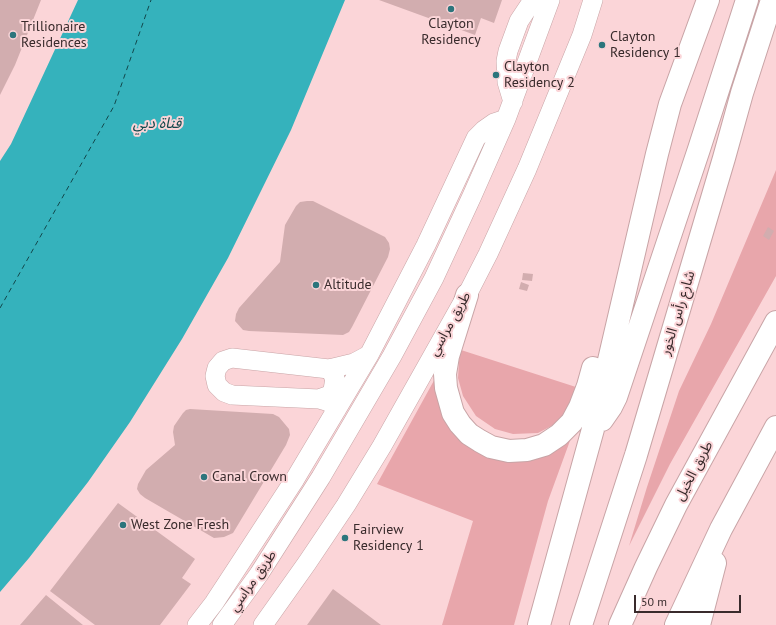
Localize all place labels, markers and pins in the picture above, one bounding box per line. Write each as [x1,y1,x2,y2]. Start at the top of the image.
marker: Clayton Residency [446,4,456,14]
place label: Clayton Residency [421,16,481,48]
place label: Trillionaire Residences [21,19,87,52]
place label: Clayton Residency 1 [610,29,681,62]
marker: Trillionaire Residences [8,30,18,40]
marker: Clayton Residency 1 [597,40,607,50]
place label: Clayton Residency 2 [504,59,575,92]
marker: Clayton Residency 2 [491,70,501,80]
place label: Altitude [324,277,372,293]
marker: Altitude [311,280,321,290]
place label: Canal Crown [212,469,287,485]
marker: Canal Crown [199,472,209,482]
place label: West Zone Fresh [131,517,229,533]
marker: West Zone Fresh [118,520,128,530]
place label: Fairview Residency 1 [353,522,424,554]
marker: Fairview Residency 1 [340,533,350,543]

